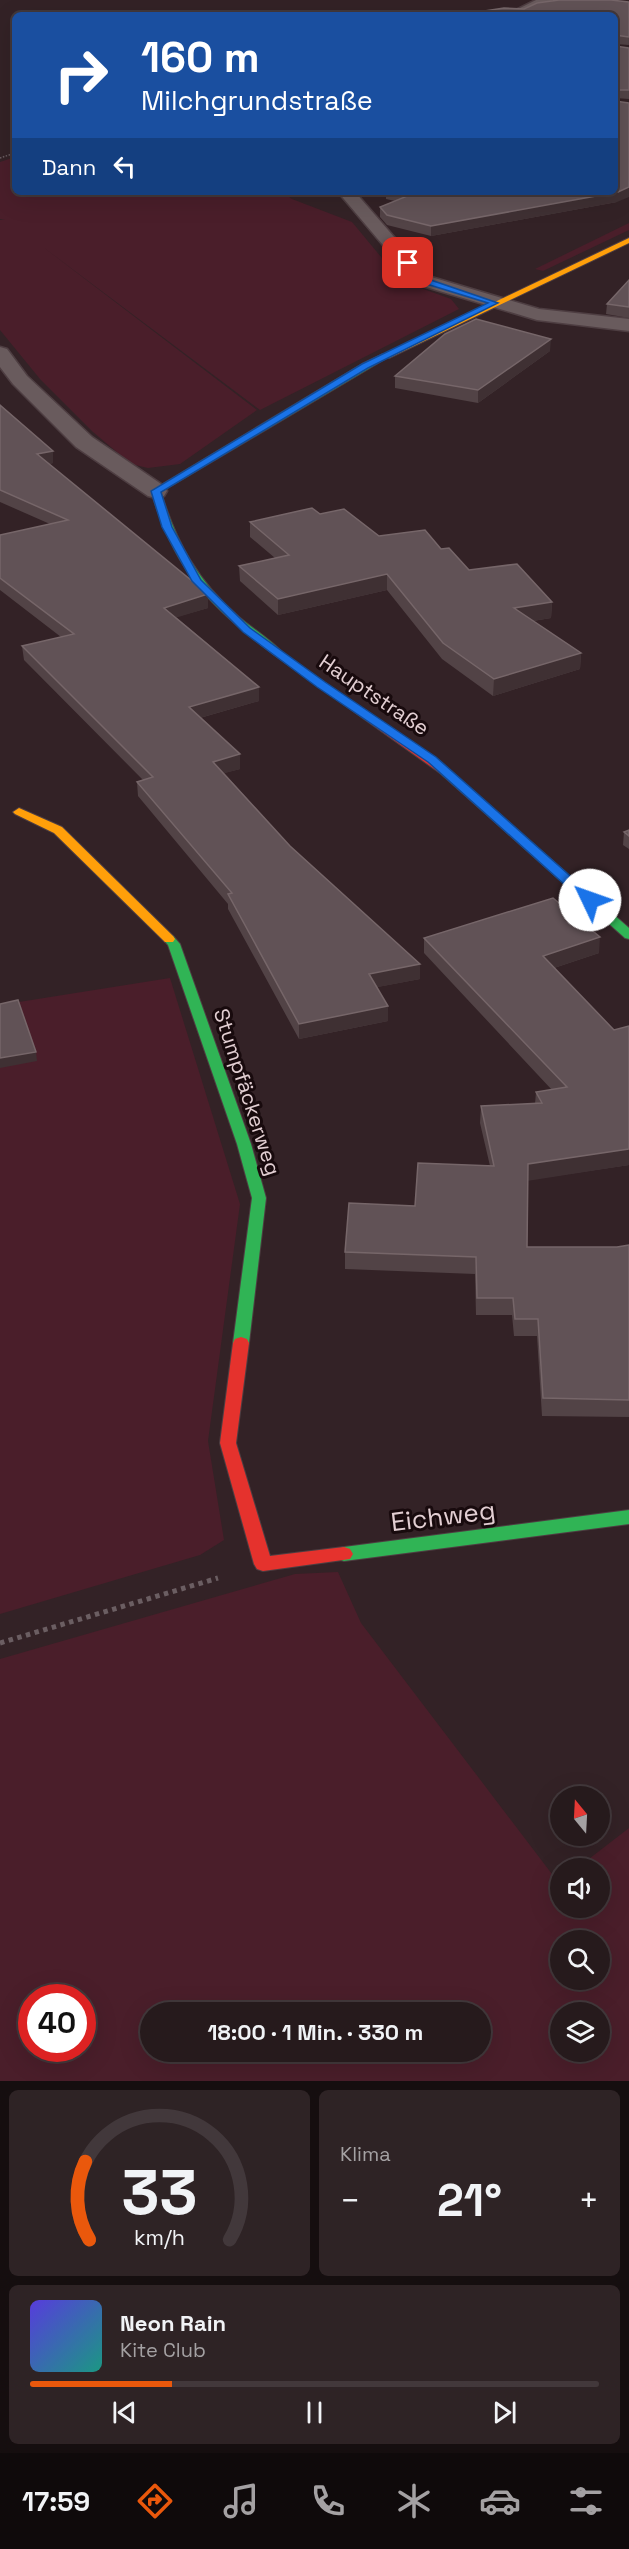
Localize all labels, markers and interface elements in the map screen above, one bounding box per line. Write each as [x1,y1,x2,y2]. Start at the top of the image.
text: 160 m [141,31,260,84]
icon: right [42,36,120,114]
text: Milchgrundstraße [141,83,373,118]
icon: left [108,150,141,183]
text: Dann [42,153,96,181]
pin [382,237,433,288]
icon: arrive [391,246,424,279]
street label: Hauptstraße [314,648,434,741]
position arrow [558,868,622,932]
street label: Stumpfäckerweg [208,1005,287,1179]
street label: Eichweg [389,1493,497,1539]
north arrow [550,1786,610,1846]
map controls [550,1786,610,2062]
button: sound [550,1858,610,1918]
button: search [550,1930,610,1990]
speed limit sign: 40 [18,1984,96,2062]
button: layers [550,2002,610,2062]
text: 18:00 · 1 Min. · 330 m [208,2018,423,2046]
text: Klima [340,2141,391,2167]
text: 33 [122,2153,197,2232]
text: 21° [437,2172,502,2229]
text: − [340,2180,360,2222]
text: + [579,2180,599,2222]
text: km/h [134,2224,185,2251]
text: Neon Rain [120,2309,226,2337]
text: Kite Club [120,2337,206,2363]
icon: previous [108,2396,141,2429]
icon: pause [298,2396,331,2429]
icon: next [488,2396,521,2429]
icon: directions [134,2480,176,2522]
icon: music [220,2480,262,2522]
icon: phone [307,2480,349,2522]
icon: climate [393,2480,435,2522]
icon: car [479,2480,521,2522]
icon: filters [565,2480,607,2522]
text: 17:59 [22,2484,90,2519]

